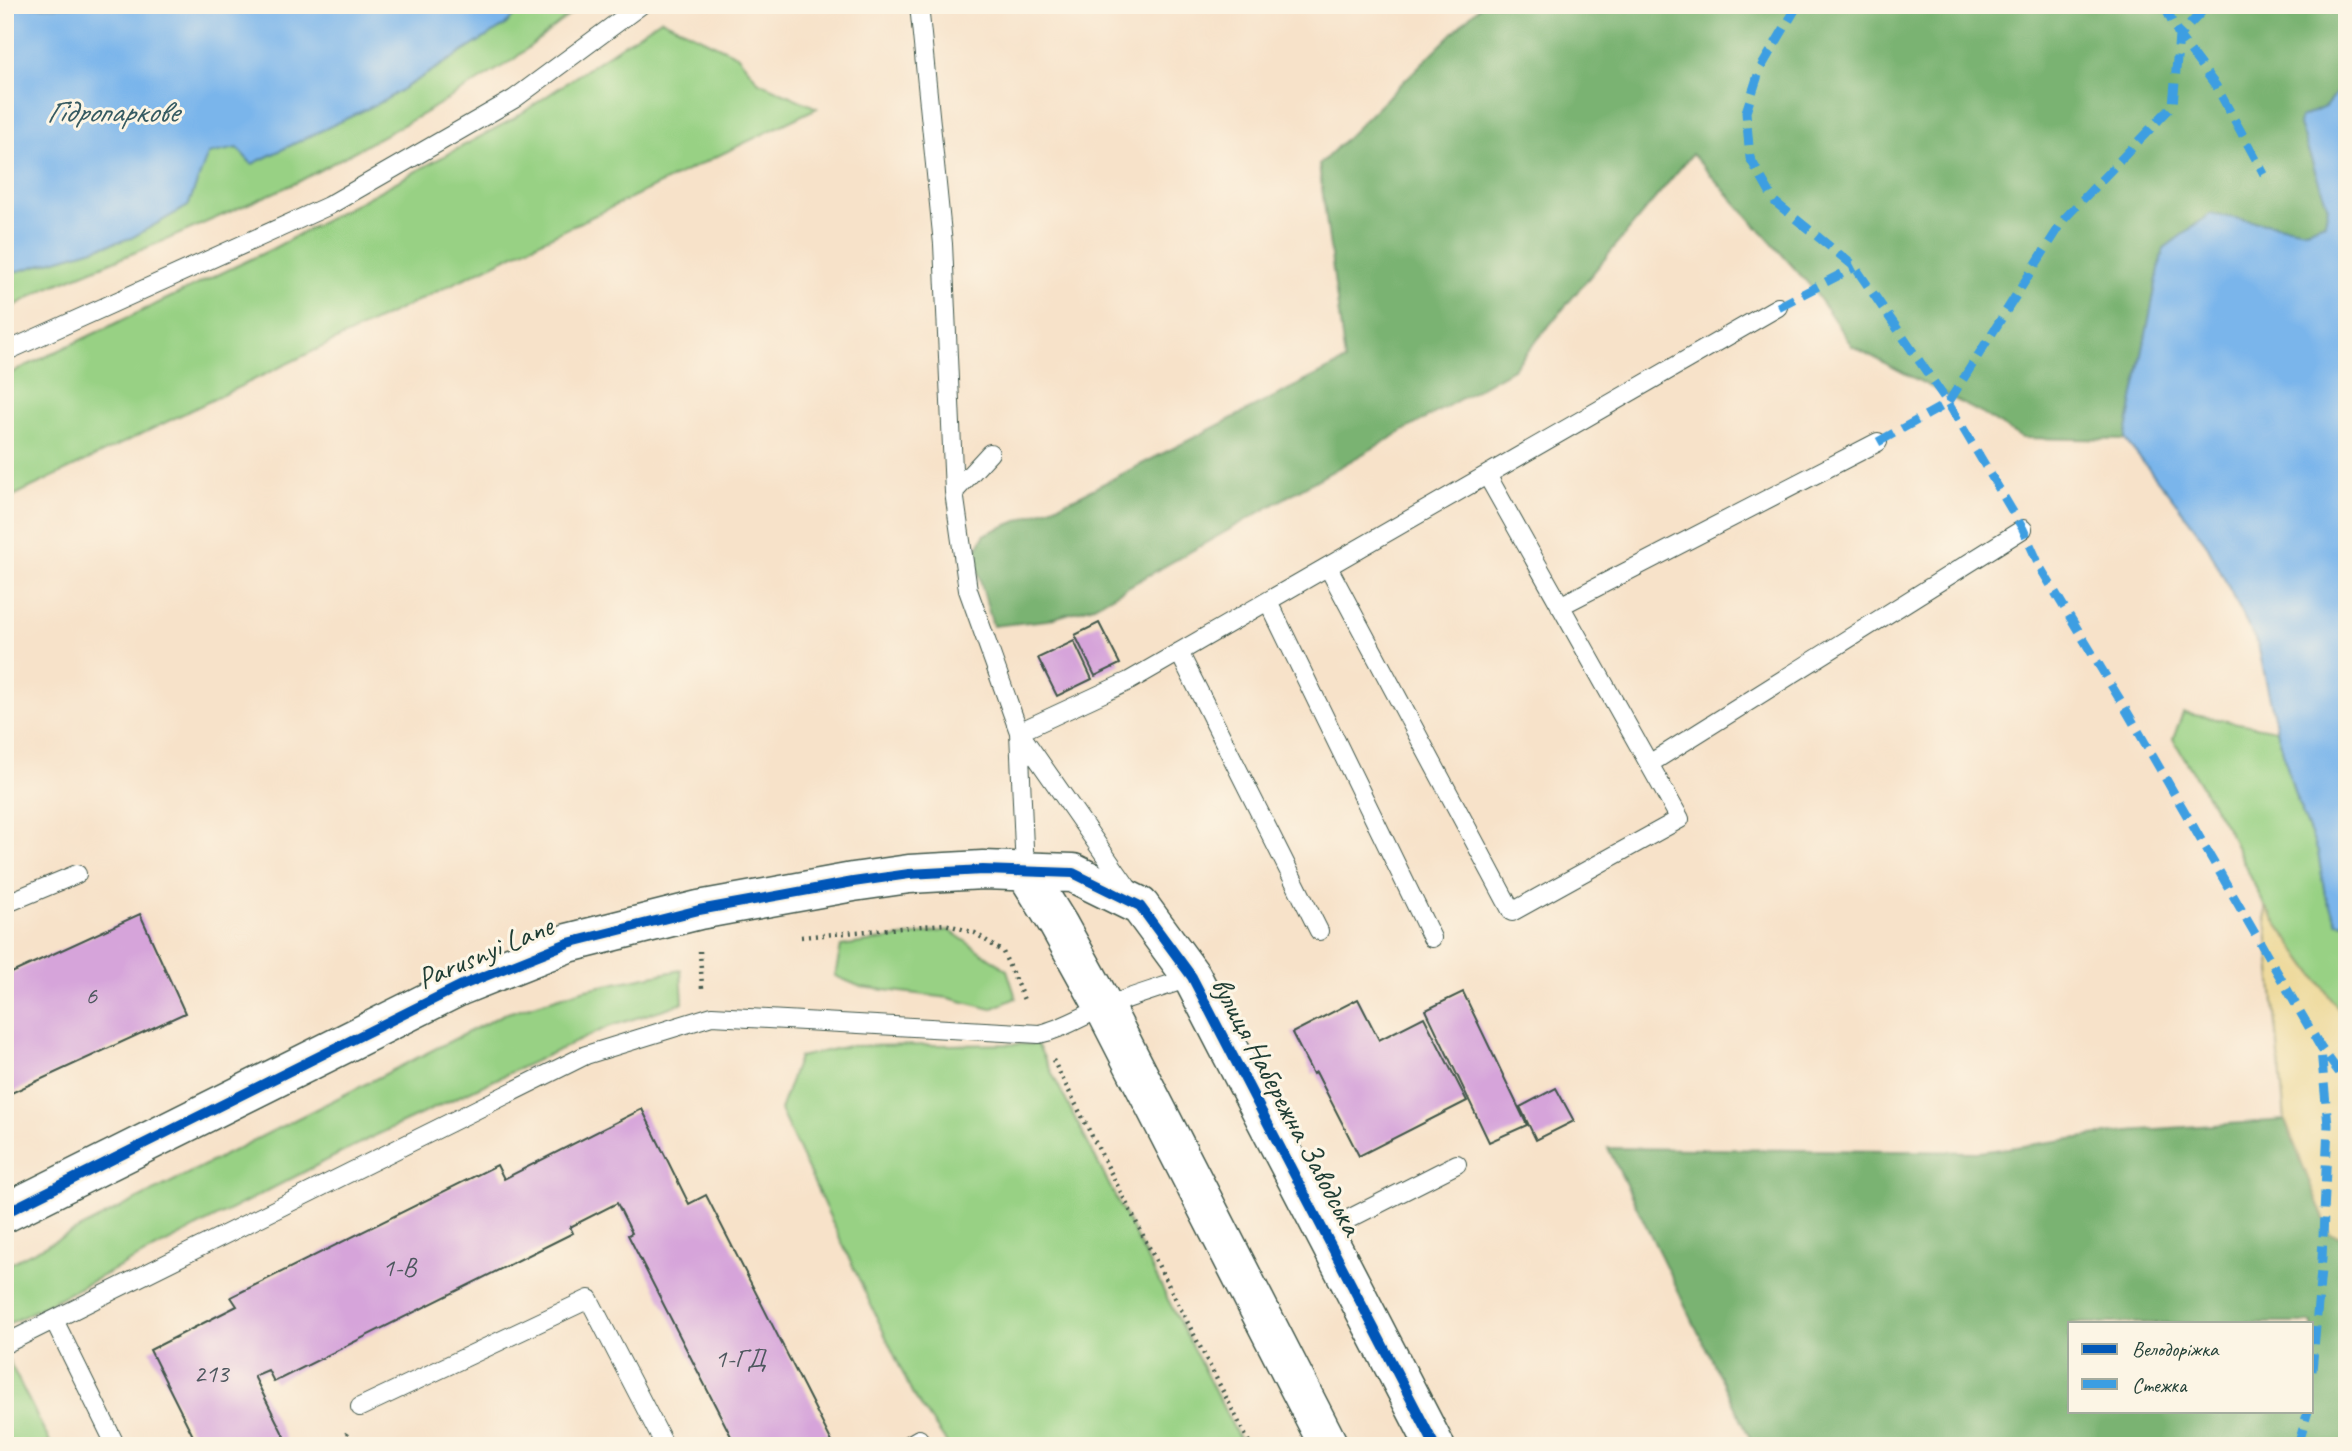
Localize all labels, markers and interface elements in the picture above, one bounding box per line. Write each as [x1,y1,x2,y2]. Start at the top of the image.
water label: Гідропаркове [46,91,182,132]
street label: Parusnyi Lane [411,906,561,998]
street label: вулиця Набережна Заводська [1203,970,1372,1243]
house number: 6 [85,979,98,1012]
house number: 1-В [382,1251,417,1284]
legend [2068,1322,2314,1412]
text: Велодоріжка [2132,1336,2220,1362]
house number: 1-ГД [715,1342,767,1375]
house number: 213 [193,1357,231,1390]
text: Стежка [2132,1372,2188,1398]

